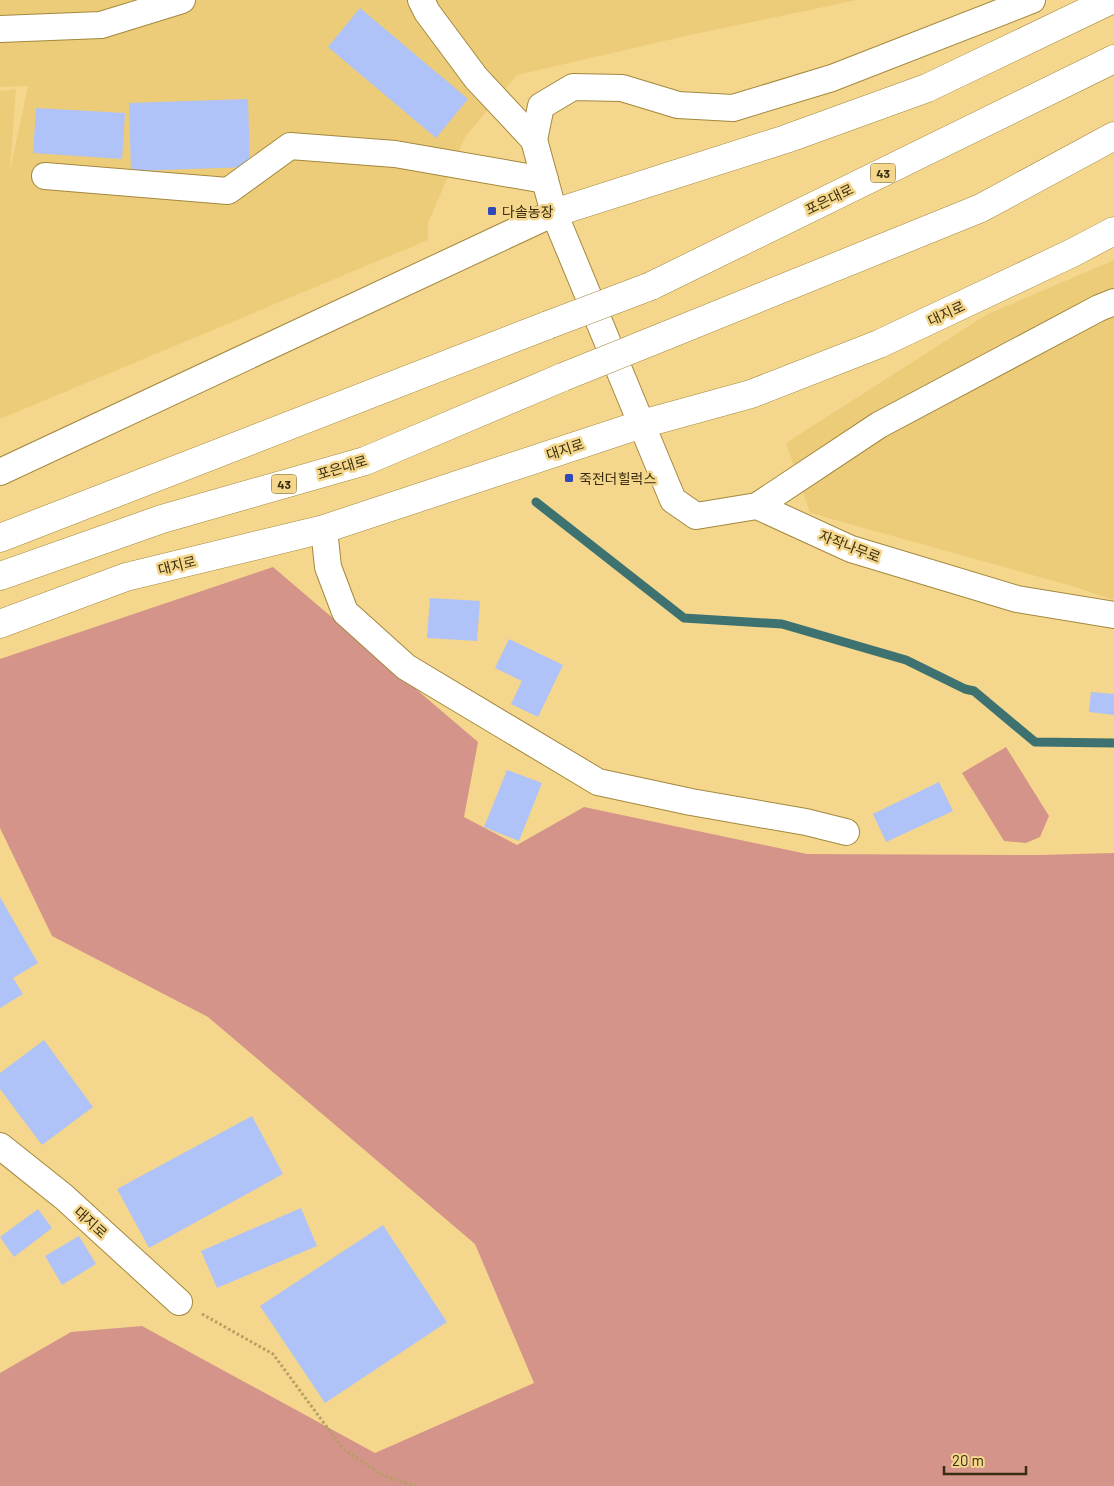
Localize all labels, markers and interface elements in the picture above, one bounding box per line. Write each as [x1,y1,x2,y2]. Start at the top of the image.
road number: 43 [870,164,896,182]
street label: 포은대로 [802,180,856,218]
place label: 다솔농장 [502,203,554,220]
marker: 다솔농장 [486,205,498,217]
street label: 대지로 [925,297,967,329]
street label: 대지로 [544,435,586,463]
street label: 포은대로 [315,451,369,483]
place label: 죽전더힐럭스 [579,470,656,487]
marker: 죽전더힐럭스 [563,472,575,484]
road number: 43 [272,474,296,494]
street label: 자작나무로 [817,527,883,566]
street label: 대지로 [156,552,198,578]
street label: 대지로 [71,1203,111,1241]
scale bar [944,1444,1026,1476]
text: 20 m [952,1451,984,1469]

